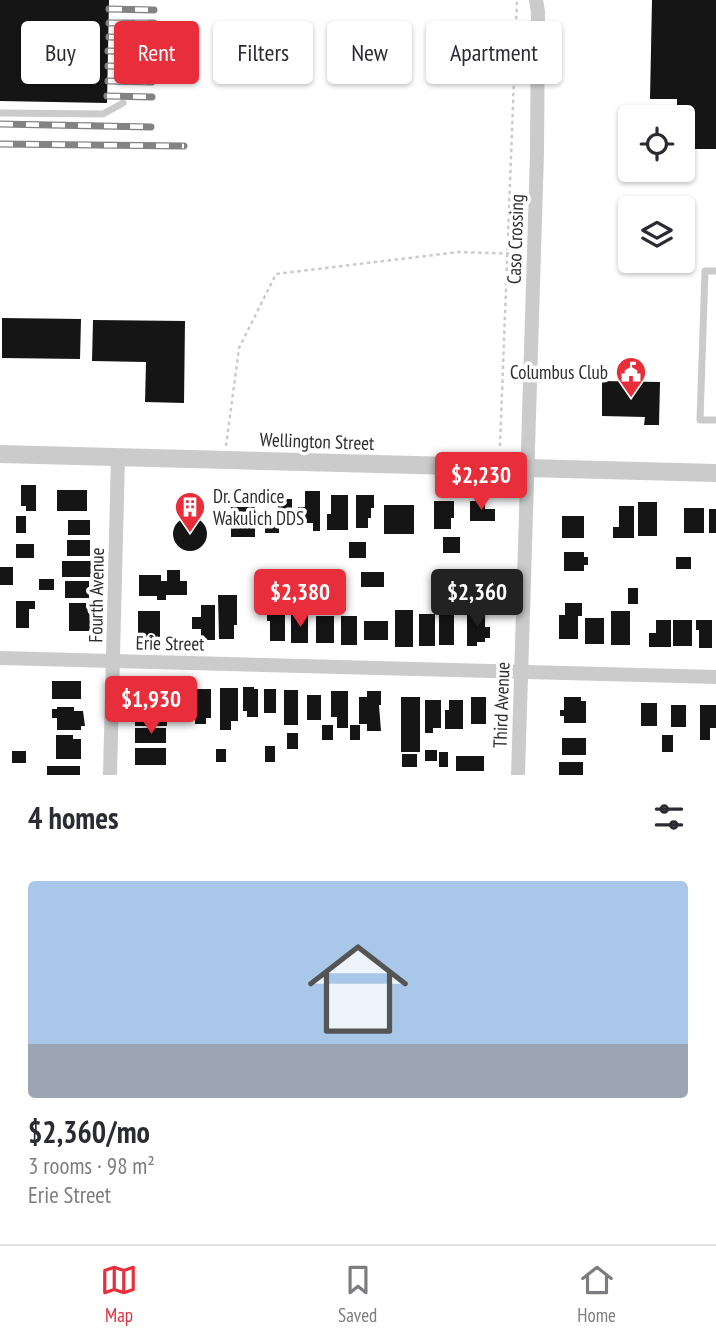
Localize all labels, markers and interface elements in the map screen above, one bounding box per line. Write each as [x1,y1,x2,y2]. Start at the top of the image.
chip: Buy [21,21,100,84]
chip: Rent [114,21,199,84]
chip: Filters [213,21,313,84]
chip: New [327,21,412,84]
chip: Apartment [426,21,562,84]
map controls [618,105,695,273]
button: locate [618,105,695,182]
street label: Caso Crossing [501,194,529,284]
button: layers [618,196,695,273]
public building icon: Columbus Club [614,355,648,399]
place label: Columbus Club [510,360,608,384]
street label: Wellington Street [259,427,375,455]
pin: $2,230 [424,452,538,512]
text: $2,230 [451,460,511,489]
place label: Dr. Candice Wakulich DDS [213,484,304,530]
building icon: Dr. Candice Wakulich DDS [173,490,207,534]
street label: Fourth Avenue [83,547,109,643]
pin: $2,380 [243,570,357,629]
pin: $2,360 [420,570,534,629]
text: $2,380 [270,577,330,606]
text: $2,360 [447,577,507,606]
street label: Erie Street [135,630,205,656]
street label: Third Avenue [488,661,514,748]
pin: $1,930 [94,676,208,736]
text: $1,930 [121,684,181,713]
text: 4 homes [28,798,119,837]
icon: filters [650,798,688,836]
icon: home [295,926,421,1052]
text: $2,360/mo [28,1112,150,1151]
text: 3 rooms · 98 m² [28,1151,155,1180]
text: Erie Street [28,1180,111,1209]
tab: Map [100,1261,138,1327]
tab: Saved [338,1261,377,1327]
tab: Home [577,1261,616,1327]

